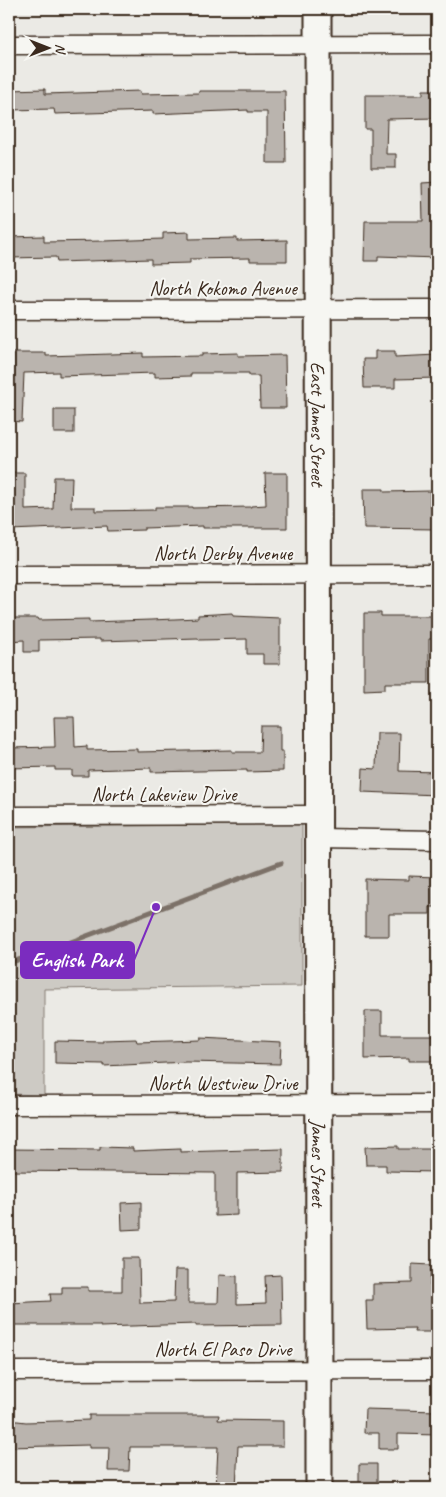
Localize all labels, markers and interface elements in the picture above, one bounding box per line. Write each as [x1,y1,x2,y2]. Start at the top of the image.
north arrow [22,22,72,72]
text: N [52,44,69,55]
street label: North Kokomo Avenue [149,276,298,301]
street label: East James Street [306,362,331,489]
street label: North Derby Avenue [154,541,294,566]
street label: North Lakeview Drive [92,782,238,807]
callout: English Park [21,942,134,978]
text: English Park [31,947,125,973]
street label: North Westview Drive [149,1071,299,1096]
street label: James Street [306,1118,331,1209]
street label: North El Paso Drive [154,1337,293,1362]

